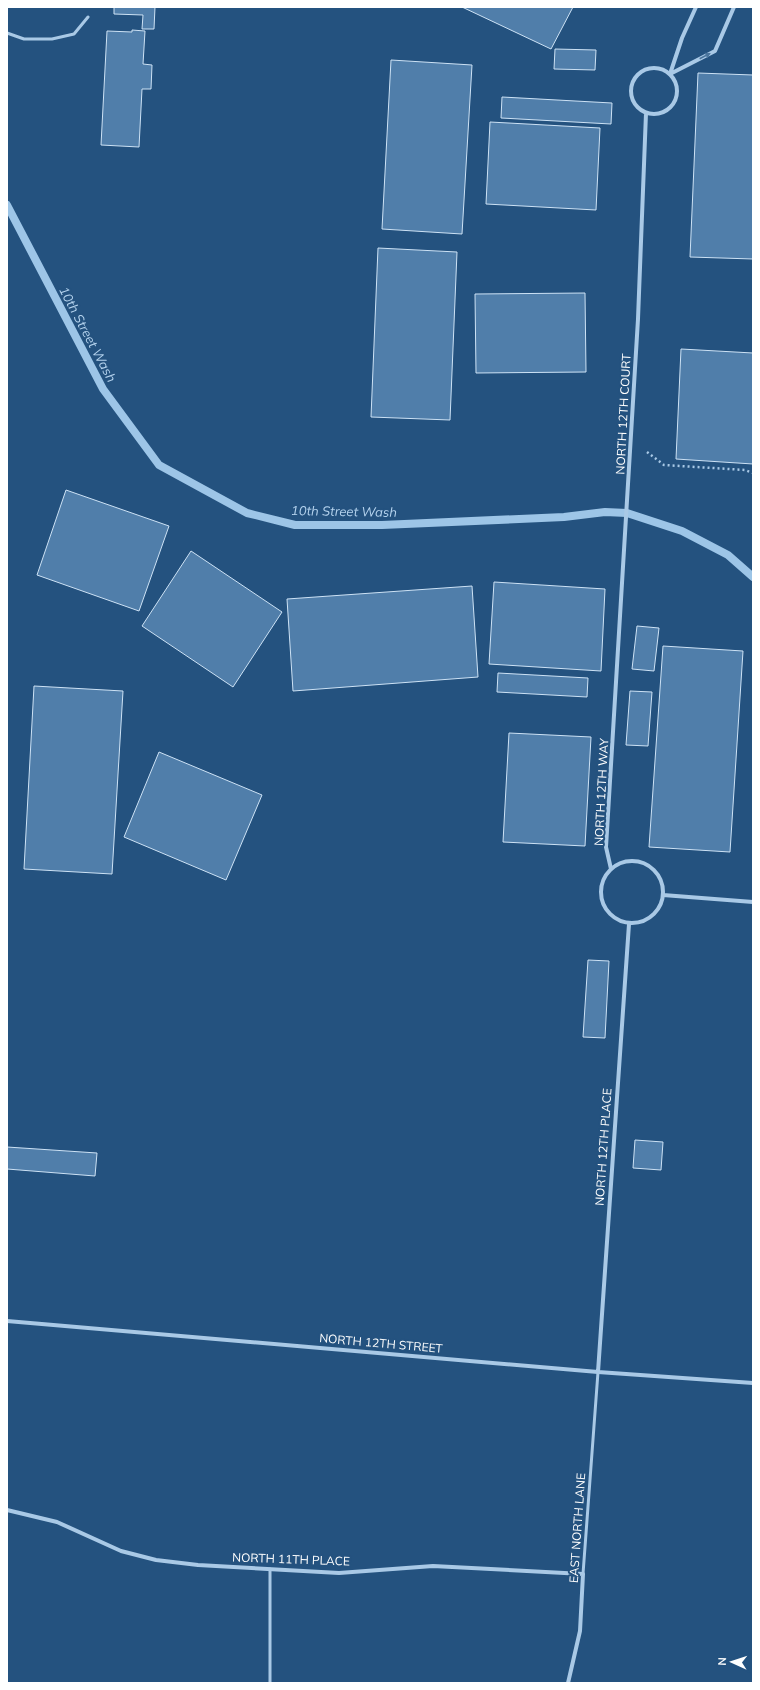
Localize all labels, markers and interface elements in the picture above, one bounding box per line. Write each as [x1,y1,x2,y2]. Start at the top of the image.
one-way arrow [699,53,711,59]
water label: 10th Street Wash [56,283,120,385]
street label: NORTH 12TH COURT [612,352,634,475]
water label: 10th Street Wash [291,502,397,520]
street label: NORTH 12TH WAY [591,737,611,846]
street label: NORTH 12TH PLACE [591,1088,615,1206]
street label: NORTH 12TH STREET [319,1330,444,1356]
street label: EAST NORTH LANE [566,1472,588,1584]
street label: NORTH 11TH PLACE [232,1549,350,1569]
north arrow [712,1642,752,1682]
text: N [715,1657,729,1666]

